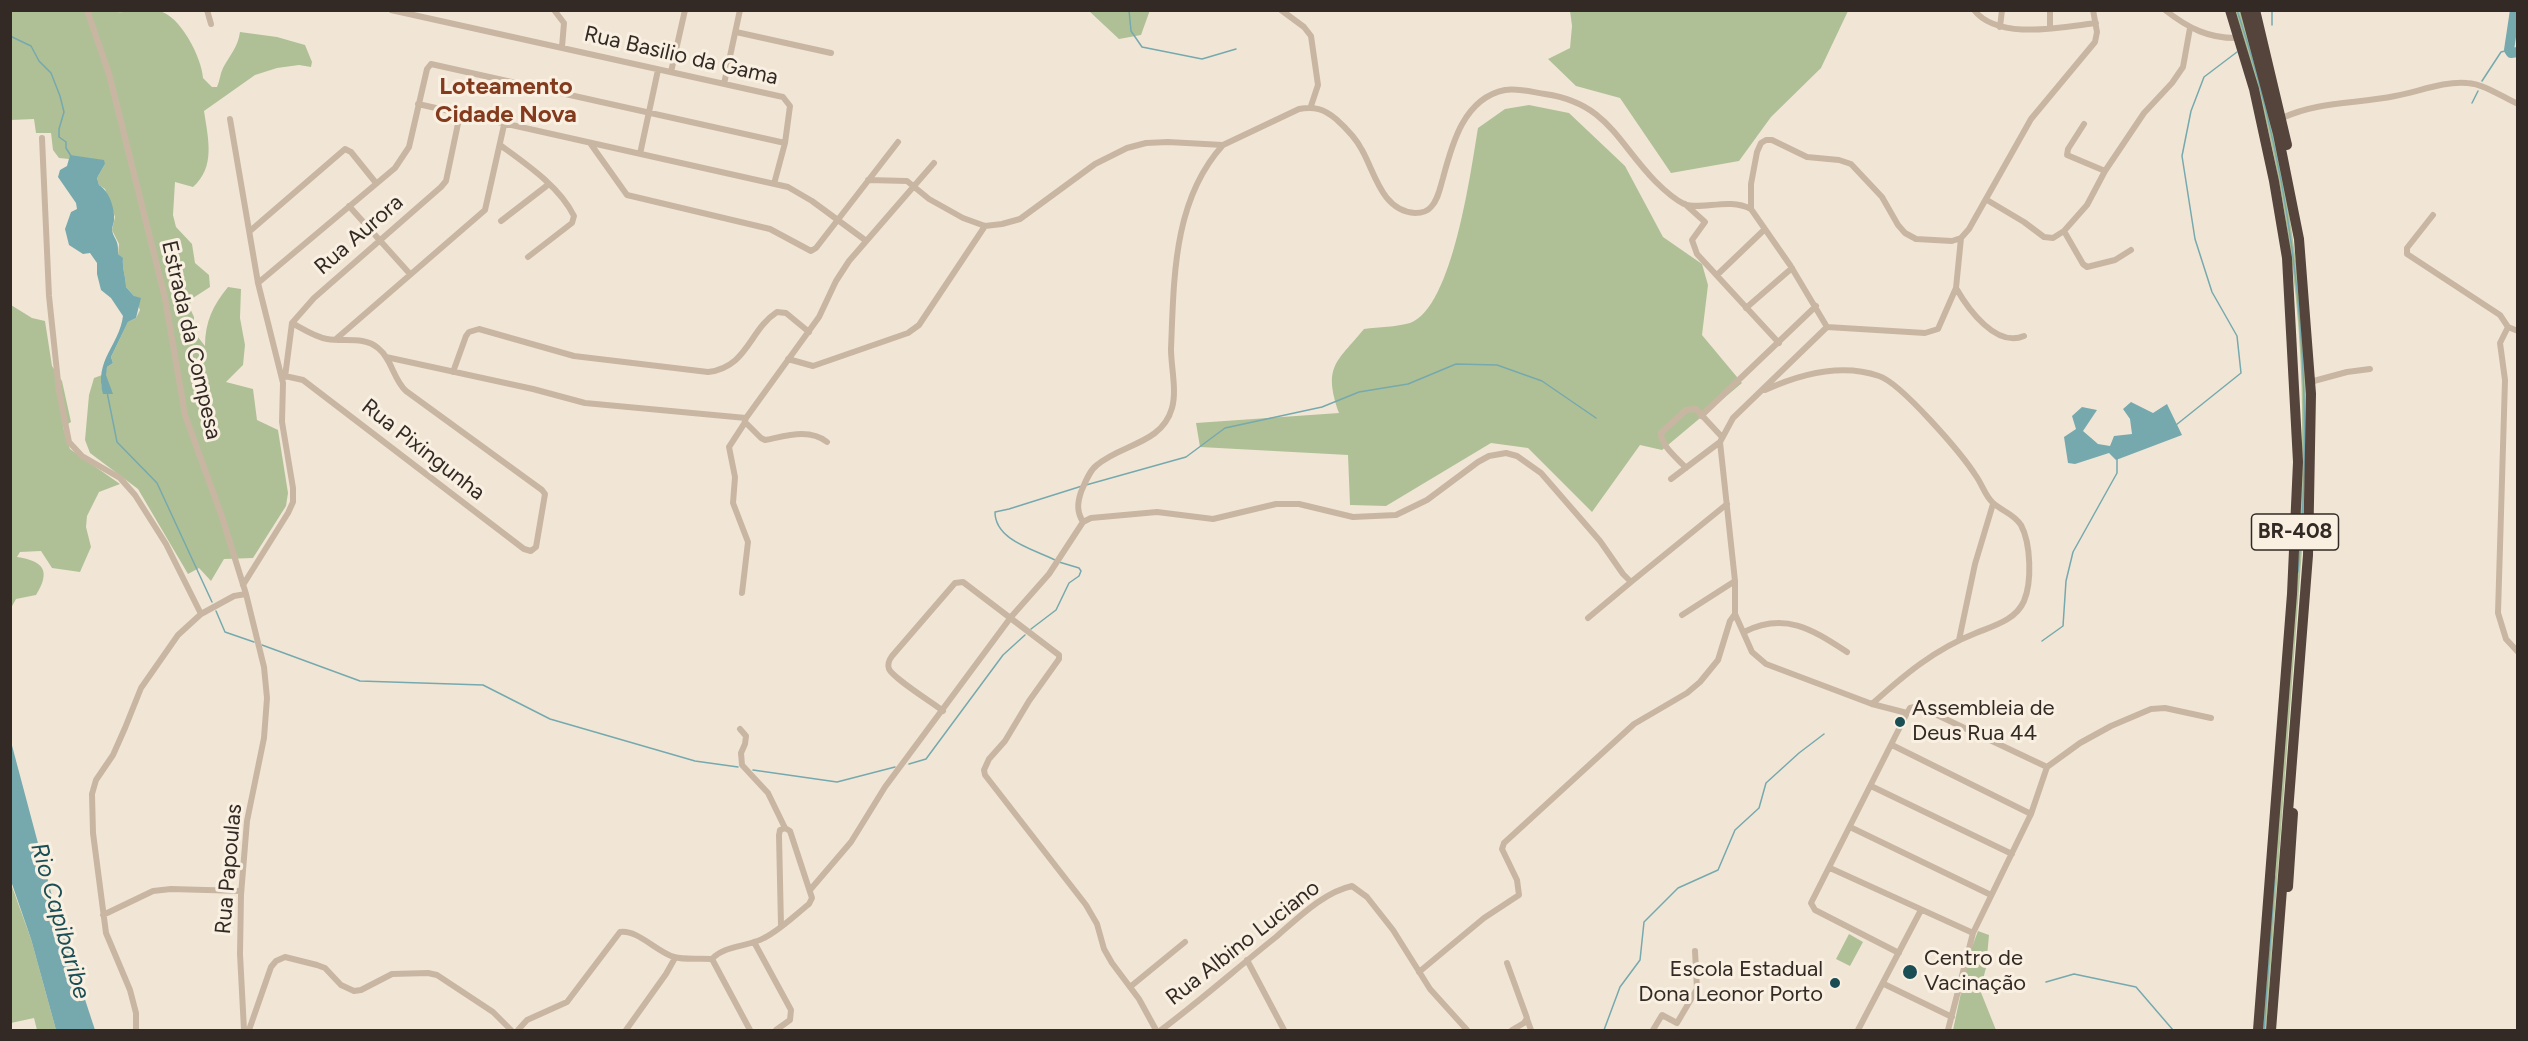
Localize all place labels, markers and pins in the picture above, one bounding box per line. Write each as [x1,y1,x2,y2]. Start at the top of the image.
place label: Assembleia de Deus Rua 44 [1912,696,2055,748]
marker: Assembleia de Deus Rua 44 [1893,715,1907,729]
place label: Centro de Vacinação [1924,946,2026,998]
place label: Escola Estadual Dona Leonor Porto [1638,957,1823,1008]
marker: Centro de Vacinação [1901,963,1919,981]
marker: Escola Estadual Dona Leonor Porto [1828,976,1842,990]

